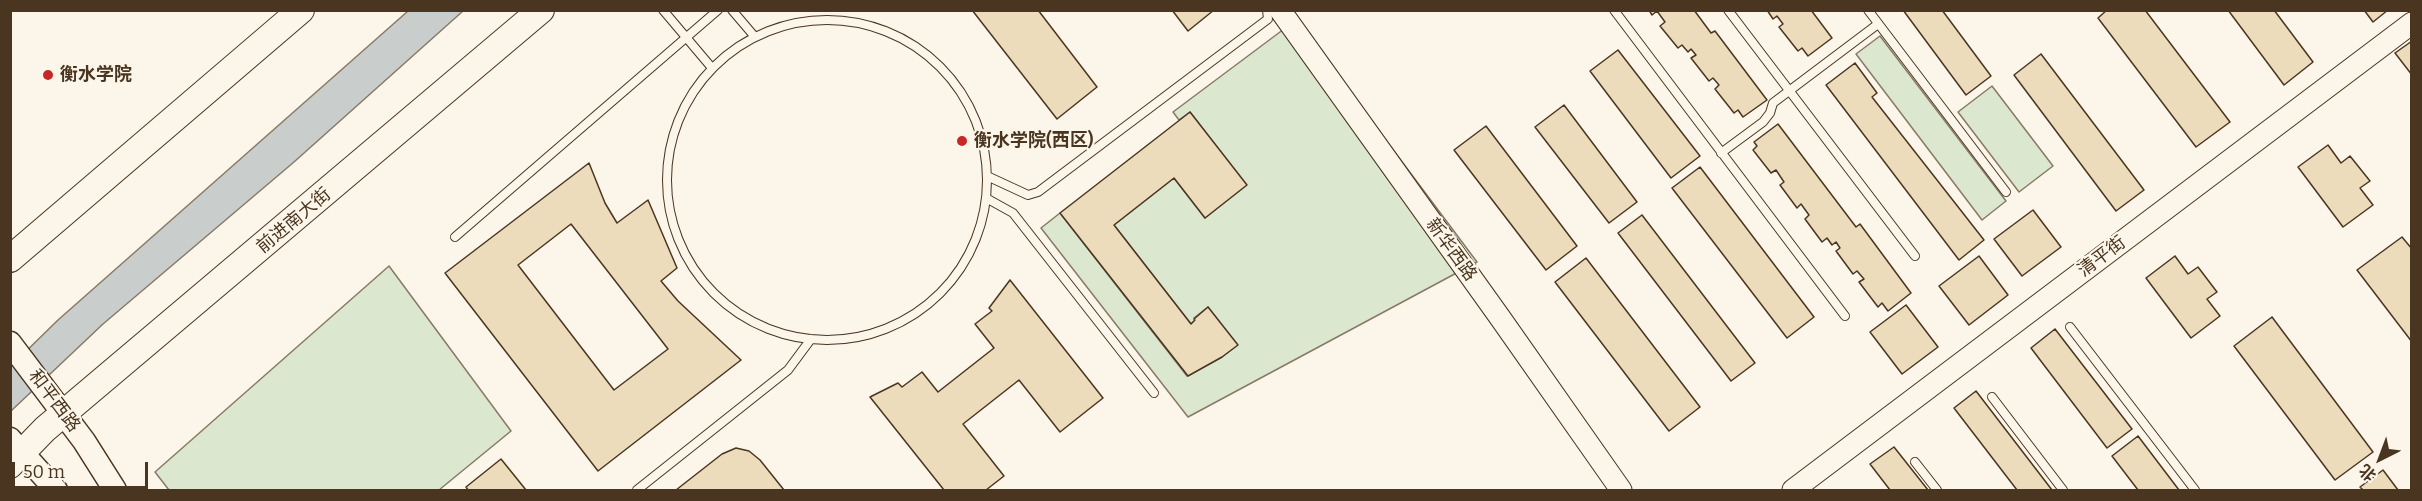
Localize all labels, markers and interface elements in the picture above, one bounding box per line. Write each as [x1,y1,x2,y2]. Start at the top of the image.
place label: 衡水学院 [60,64,132,86]
marker: 衡水学院 [41,68,55,82]
place label: 衡水学院(西区) [974,130,1093,152]
marker: 衡水学院(西区) [955,134,969,148]
street label: 前进南大街 [253,184,335,258]
street label: 新华西路 [1421,215,1481,285]
street label: 清平街 [2074,232,2130,282]
street label: 和平西路 [24,366,84,436]
north arrow [2350,429,2410,489]
scale bar [15,450,152,488]
text: 北 [2355,460,2380,485]
text: 50 m [23,461,65,483]

